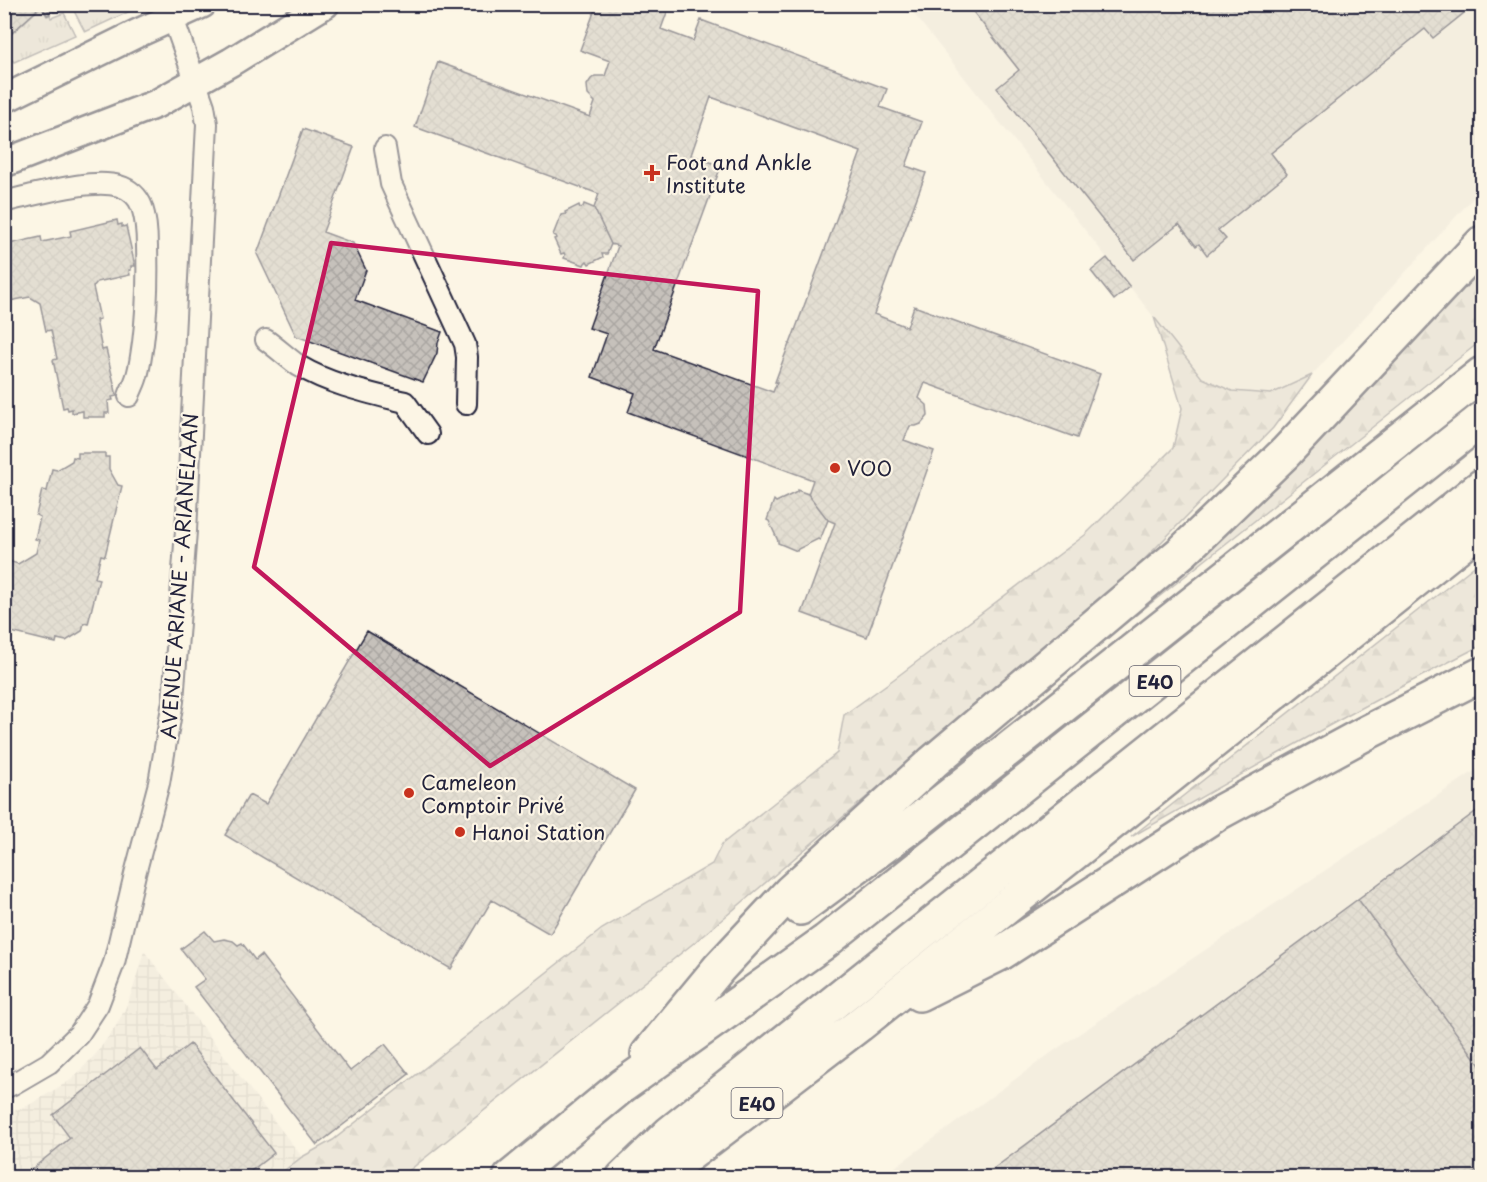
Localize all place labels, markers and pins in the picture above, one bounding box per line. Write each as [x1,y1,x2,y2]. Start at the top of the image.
place label: Foot and Ankle Institute [666,147,812,200]
marker: Foot and Ankle Institute [643,164,661,182]
place label: VOO [847,453,892,483]
marker: VOO [828,461,842,475]
place label: Cameleon Comptoir Privé [421,767,565,820]
marker: Cameleon Comptoir Privé [402,786,416,800]
place label: Hanoi Station [472,817,605,847]
marker: Hanoi Station [453,825,467,839]

